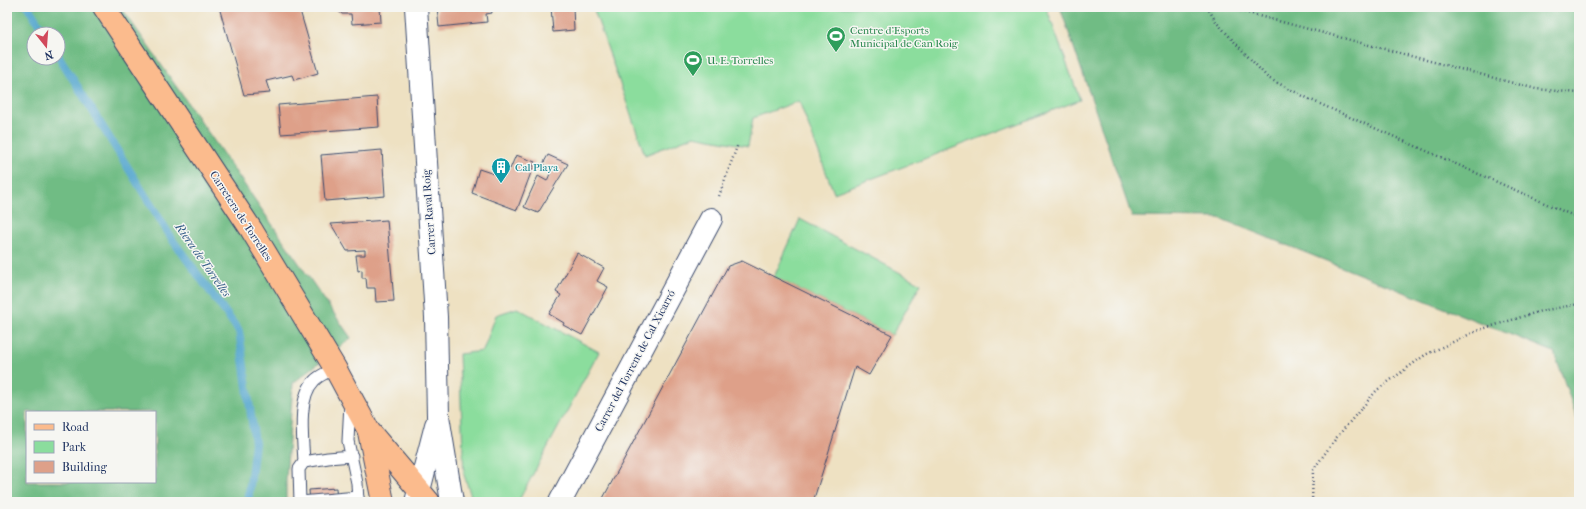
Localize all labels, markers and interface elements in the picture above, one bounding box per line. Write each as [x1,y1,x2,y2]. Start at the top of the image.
place label: Centre d'Esports Municipal de Can Roig [850,24,958,50]
sports icon: Centre d'Esports Municipal de Can Roig [825,25,847,53]
north arrow [26,26,66,66]
text: N [42,48,55,63]
sports icon: U. E. Torrelles [682,49,704,77]
place label: U. E. Torrelles [707,54,773,67]
building icon: Cal Playa [490,156,512,184]
place label: Cal Playa [515,161,559,174]
street label: Carretera de Torrelles [207,169,275,263]
street label: Carrer Raval Roig [420,169,438,255]
water label: Riera de Torrelles [172,220,234,300]
street label: Carrer del Torrent de Cal Xicarró [592,288,678,434]
legend [26,411,156,483]
text: Road [62,420,89,434]
text: Park [62,440,87,454]
text: Building [62,460,107,474]

